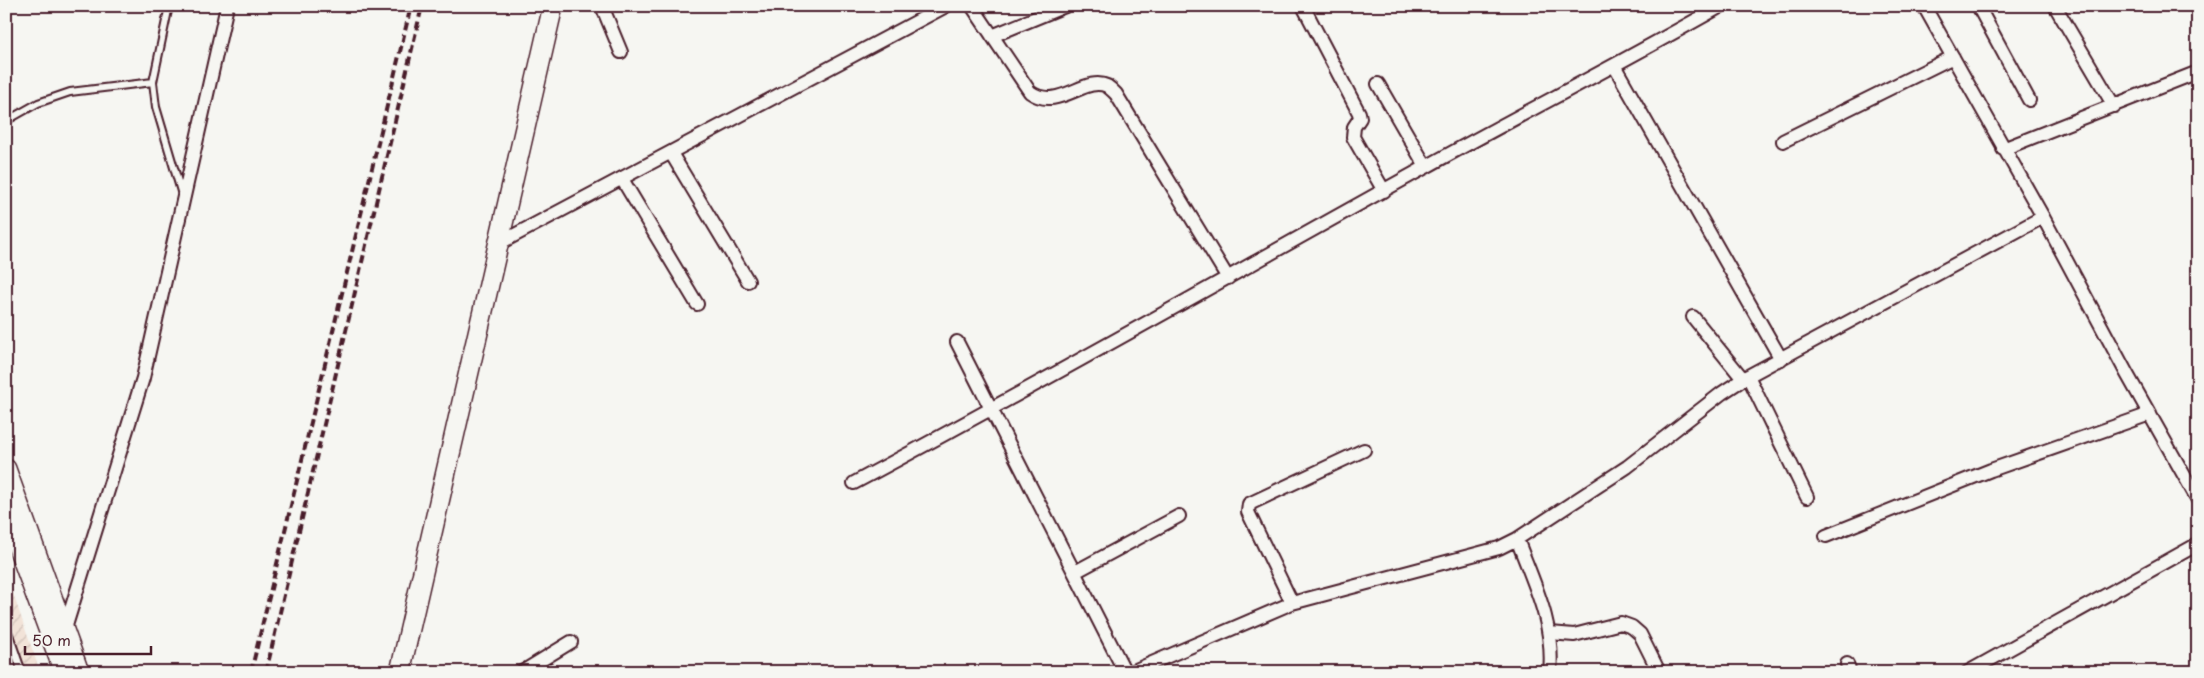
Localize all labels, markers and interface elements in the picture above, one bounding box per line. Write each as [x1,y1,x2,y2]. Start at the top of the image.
scale bar [25,623,151,655]
text: 50 m [32,628,71,651]

